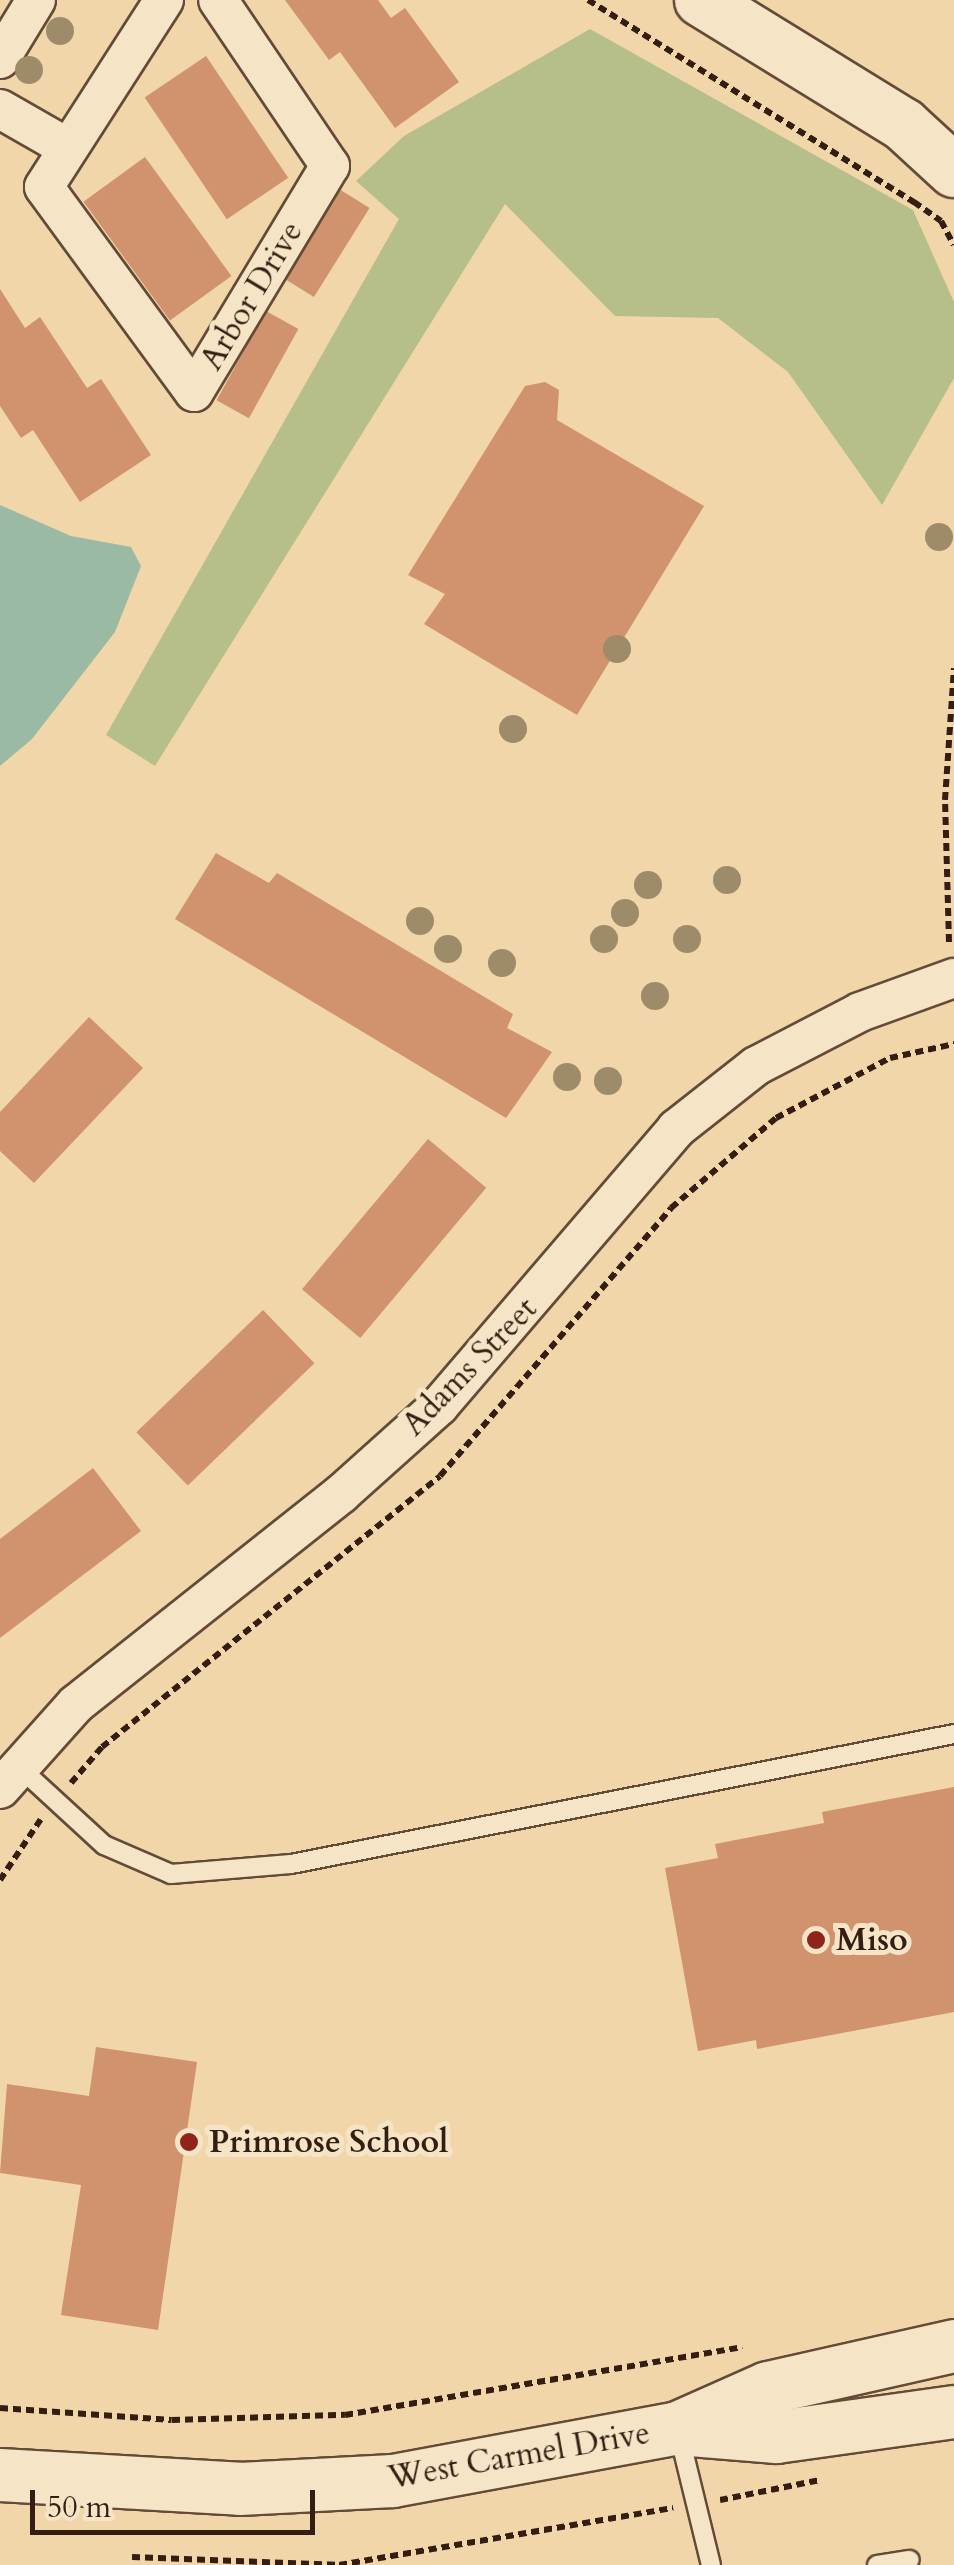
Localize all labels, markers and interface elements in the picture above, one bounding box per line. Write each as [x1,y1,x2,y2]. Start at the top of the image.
street label: Arbor Drive [193,215,311,377]
street label: Adams Street [395,1290,545,1444]
place label: Miso [836,1921,908,1959]
marker: Miso [805,1929,827,1951]
place label: Primrose School [209,2123,448,2161]
marker: Primrose School [178,2131,200,2153]
street label: West Carmel Drive [385,2414,653,2498]
scale bar [35,2470,320,2532]
text: 50 m [47,2487,111,2528]

